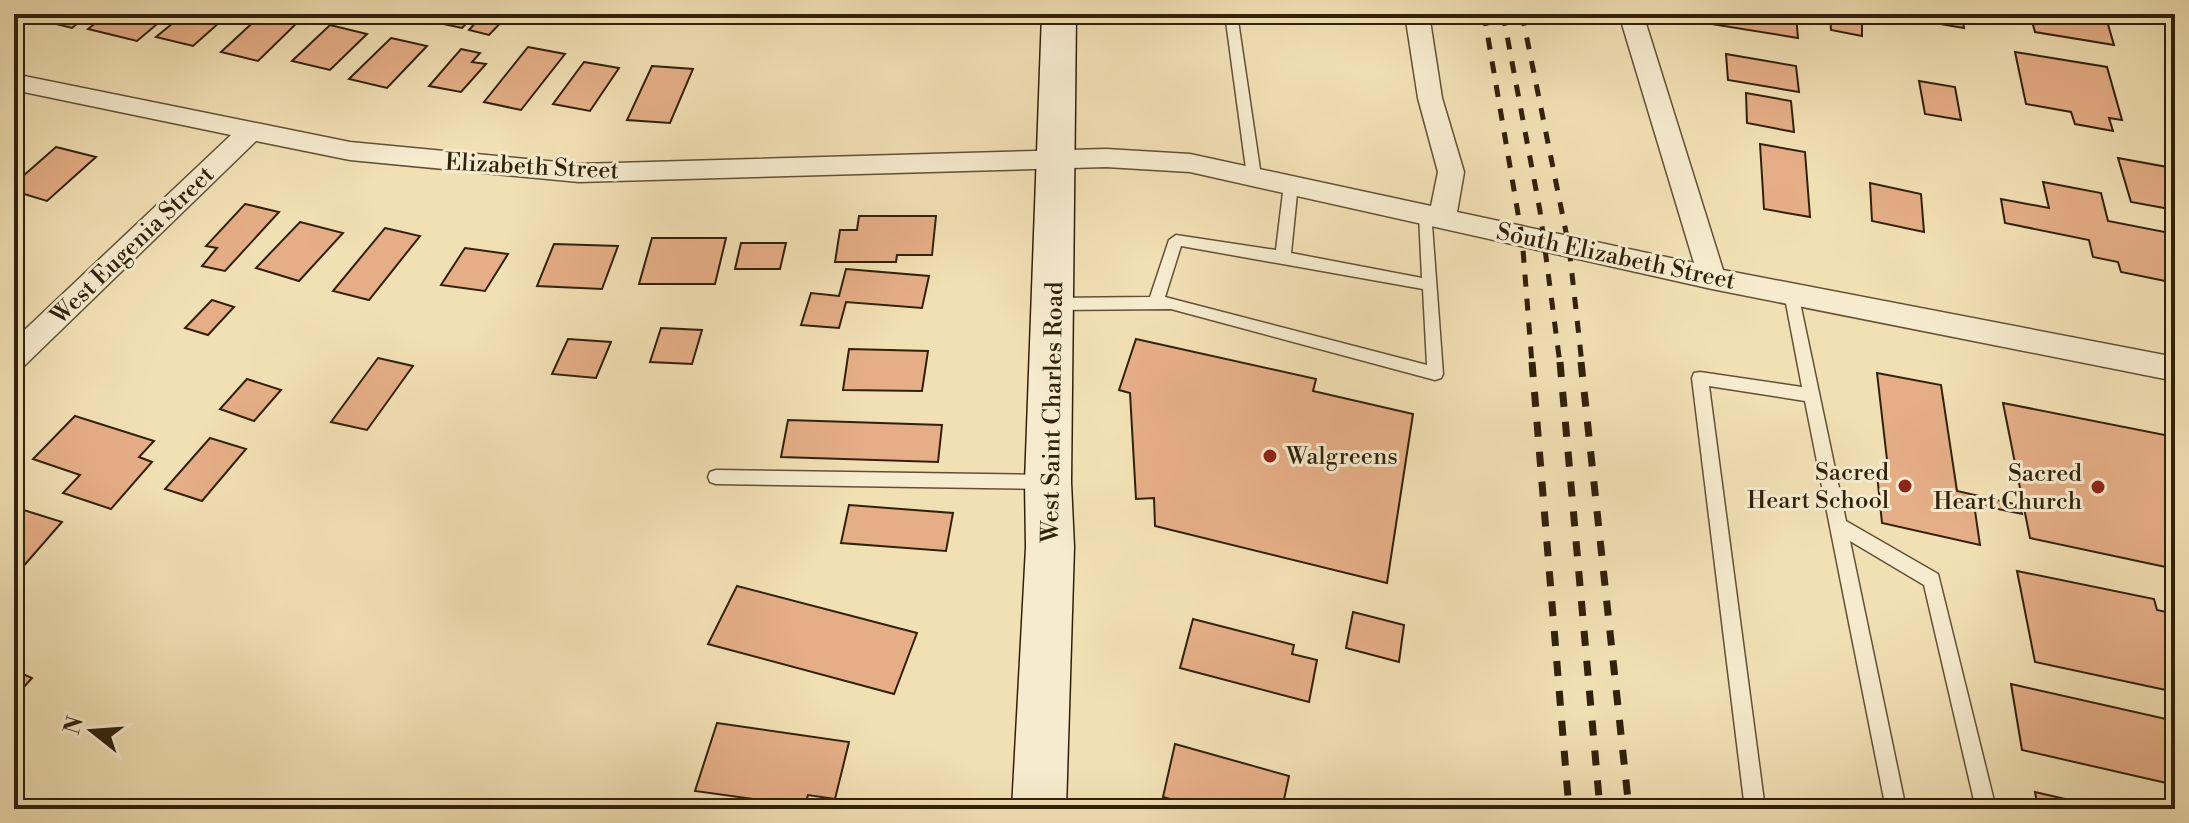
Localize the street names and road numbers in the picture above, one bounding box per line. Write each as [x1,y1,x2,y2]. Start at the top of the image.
street label: Elizabeth Street [444,147,620,187]
street label: West Eugenia Street [44,160,221,332]
street label: South Elizabeth Street [1494,217,1738,297]
street label: West Saint Charles Road [1036,281,1070,544]

